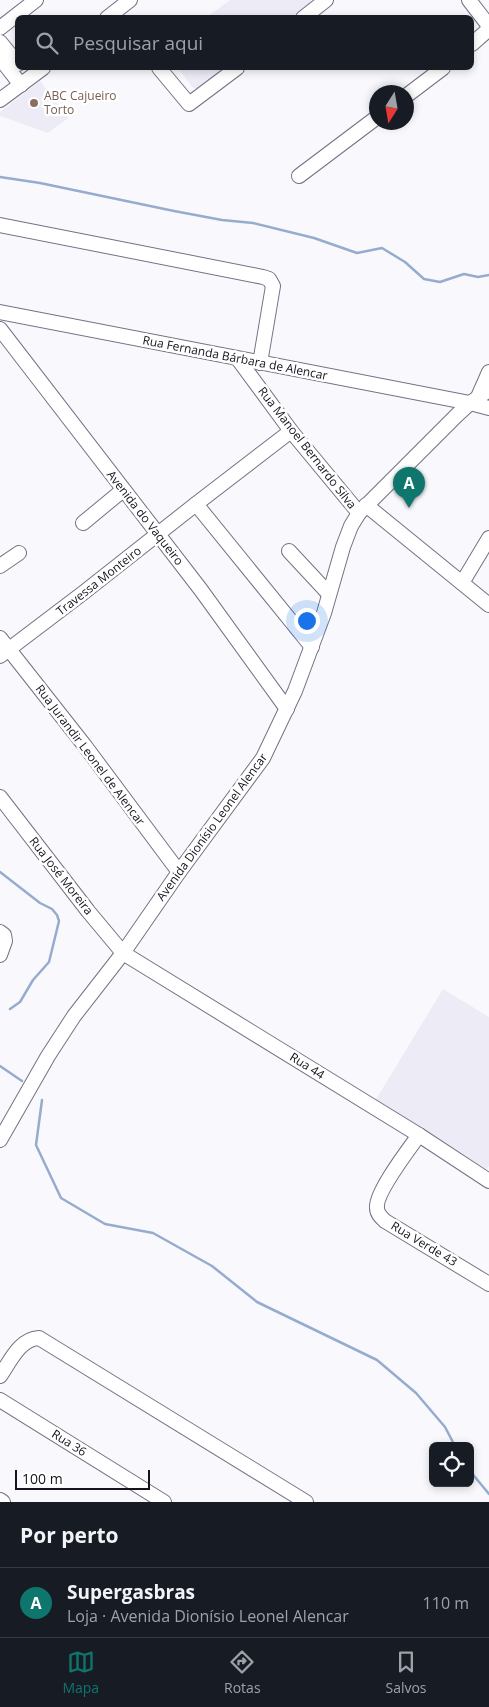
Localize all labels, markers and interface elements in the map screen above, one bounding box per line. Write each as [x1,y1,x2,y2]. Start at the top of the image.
search box [15,15,474,70]
icon: search [33,29,61,57]
text: Pesquisar aqui [73,30,203,56]
north arrow [369,85,414,130]
place label: ABC Cajueiro Torto [44,87,117,118]
marker: ABC Cajueiro Torto [28,97,40,109]
street label: Rua Fernanda Bárbara de Alencar [141,331,329,384]
street label: Rua Manoel Bernardo Silva [254,383,361,512]
street label: Avenida do Vaqueiro [103,467,188,569]
pin: A [393,467,425,508]
street label: Travessa Monteiro [53,542,145,619]
your location [294,608,320,634]
street label: Rua Jurandir Leonel de Alencar [32,681,149,829]
street label: Avenida Dionísio Leonel Alencar [152,749,271,904]
street label: Rua José Moreira [26,833,97,918]
street label: Rua 44 [287,1048,328,1083]
street label: Rua Verde 43 [388,1217,461,1270]
street label: Rua 36 [49,1425,90,1460]
map controls [429,1442,474,1487]
button: locate [429,1442,474,1487]
scale bar [15,1467,150,1490]
text: 100 m [22,1469,63,1488]
text: Por perto [20,1521,119,1549]
text: Supergasbras [67,1579,195,1605]
text: A [30,1592,42,1614]
text: 110 m [423,1592,469,1614]
text: Loja · Avenida Dionísio Leonel Alencar [67,1605,349,1627]
tab: Mapa [62,1648,99,1697]
tab: Rotas [224,1648,261,1697]
tab: Salvos [385,1648,427,1697]

